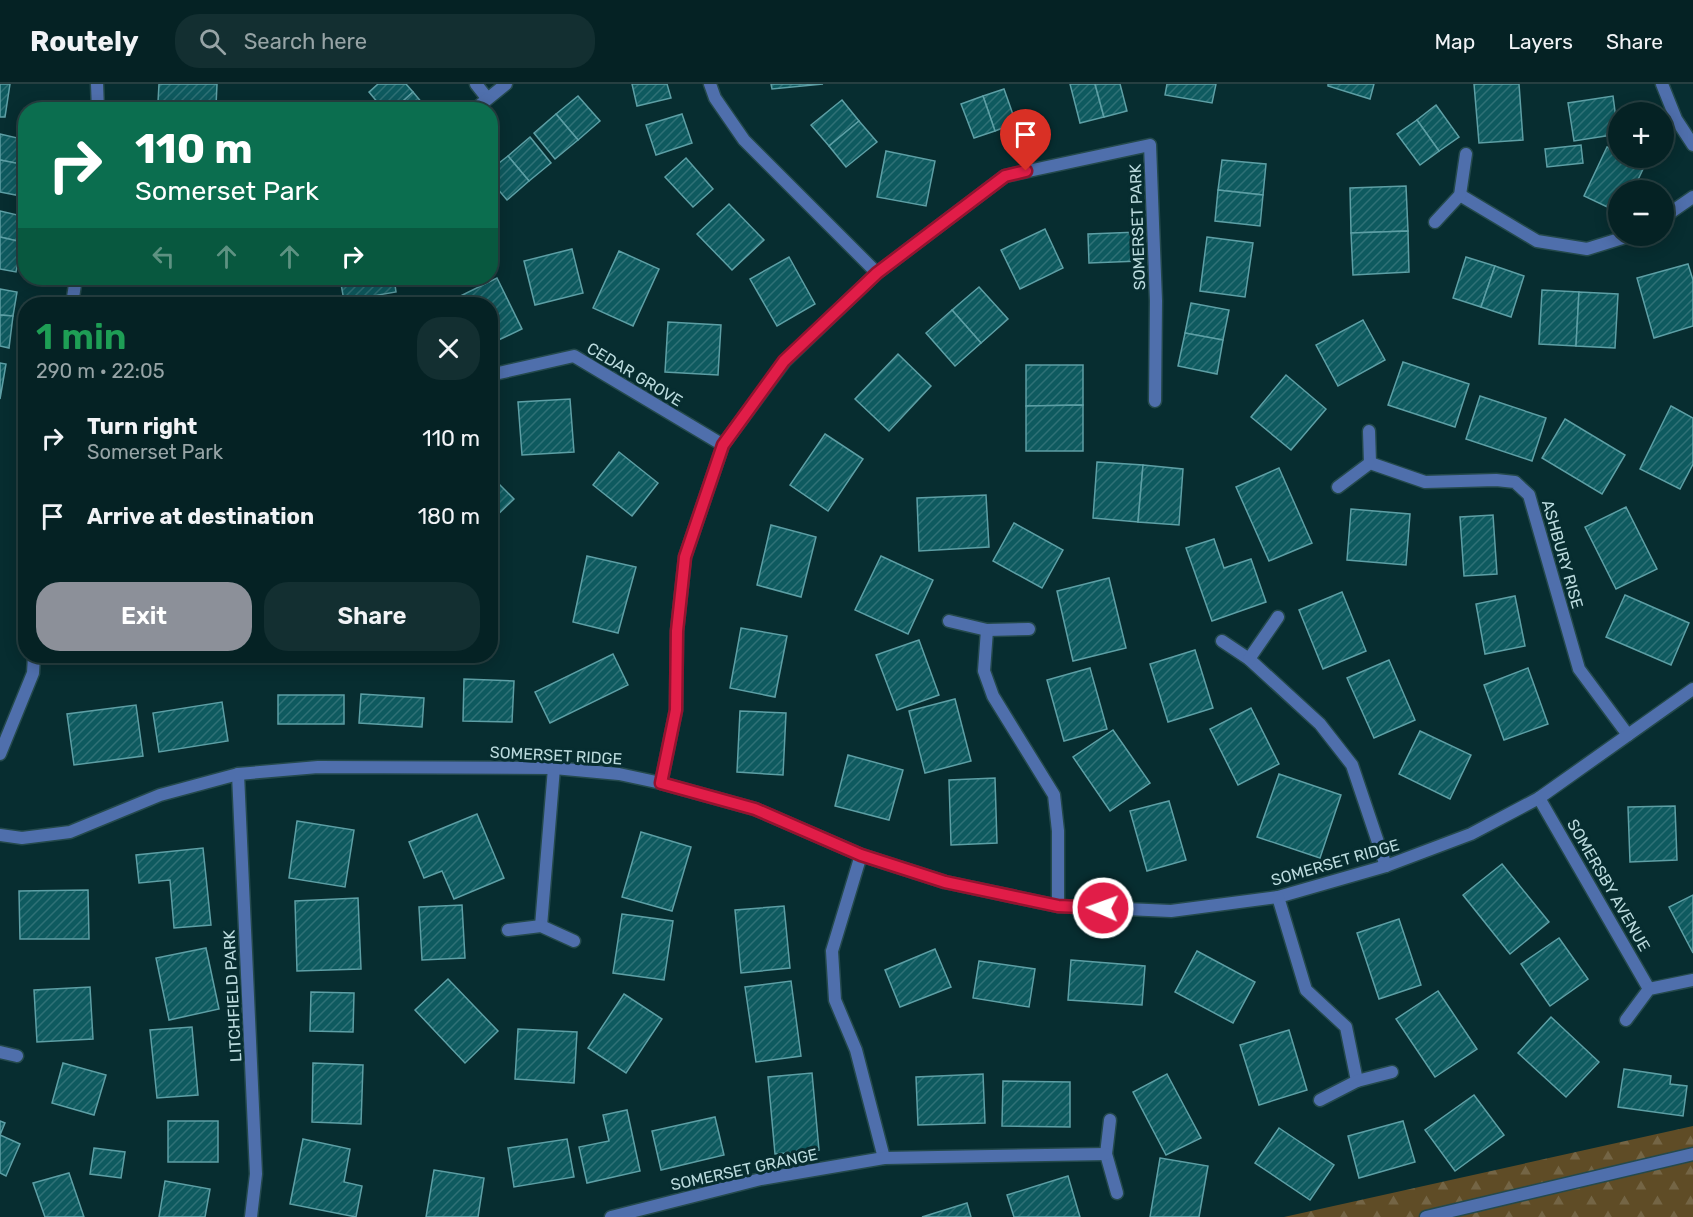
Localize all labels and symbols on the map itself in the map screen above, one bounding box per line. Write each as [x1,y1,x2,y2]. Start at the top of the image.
pin [1000,109,1051,171]
street label: SOMERSET PARK [1126,163,1149,291]
street label: CEDAR GROVE [583,338,686,410]
street label: ASHBURY RISE [1538,498,1587,611]
street label: SOMERSET RIDGE [489,743,623,768]
street label: SOMERSBY AVENUE [1563,816,1654,955]
street label: SOMERSET RIDGE [1269,835,1401,890]
position arrow [1071,876,1135,940]
street label: LITCHFIELD PARK [220,929,245,1063]
street label: SOMERSET GRANGE [669,1145,819,1194]

